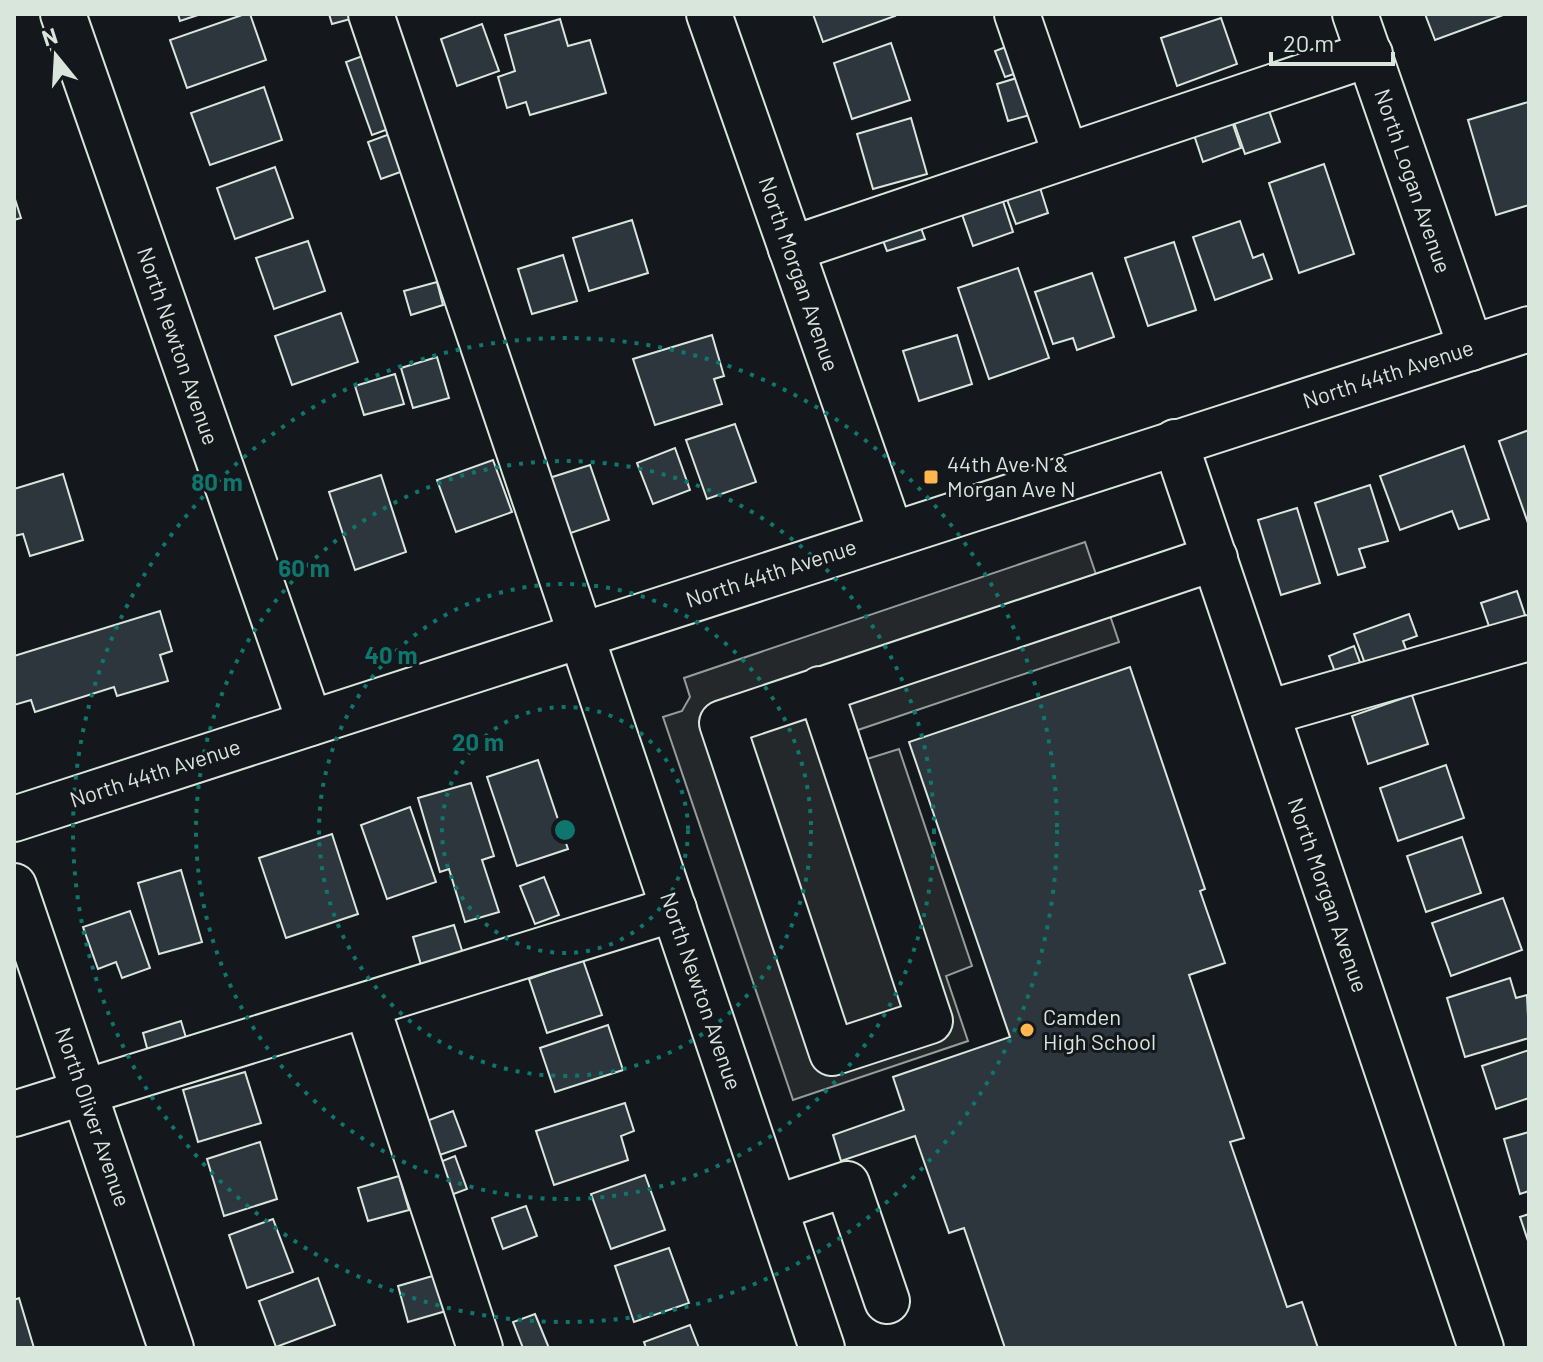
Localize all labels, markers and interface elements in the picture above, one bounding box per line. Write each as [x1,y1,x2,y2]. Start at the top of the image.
north arrow [16,16,96,96]
scale bar [1271,16,1393,66]
text: N [39,21,60,51]
text: 20 m [1283,28,1334,57]
street label: North Logan Avenue [1370,85,1458,276]
street label: North Morgan Avenue [754,173,845,374]
street label: North Newton Avenue [133,243,225,448]
street label: North 44th Avenue [1299,333,1476,413]
place label: 44th Ave N & Morgan Ave N [947,450,1076,501]
text: 80 m [191,467,243,496]
marker: 44th Ave N & Morgan Ave N [922,468,940,486]
street label: North 44th Avenue [682,532,859,612]
text: 60 m [278,553,330,582]
text: 40 m [364,640,418,669]
text: 20 m [452,727,504,756]
street label: North 44th Avenue [66,732,243,812]
street label: North Morgan Avenue [1283,794,1374,995]
centre of rings [551,816,579,844]
street label: North Newton Avenue [656,888,748,1093]
place label: Camden High School [1043,1003,1156,1054]
marker: Camden High School [1018,1021,1036,1039]
street label: North Oliver Avenue [51,1024,137,1210]

